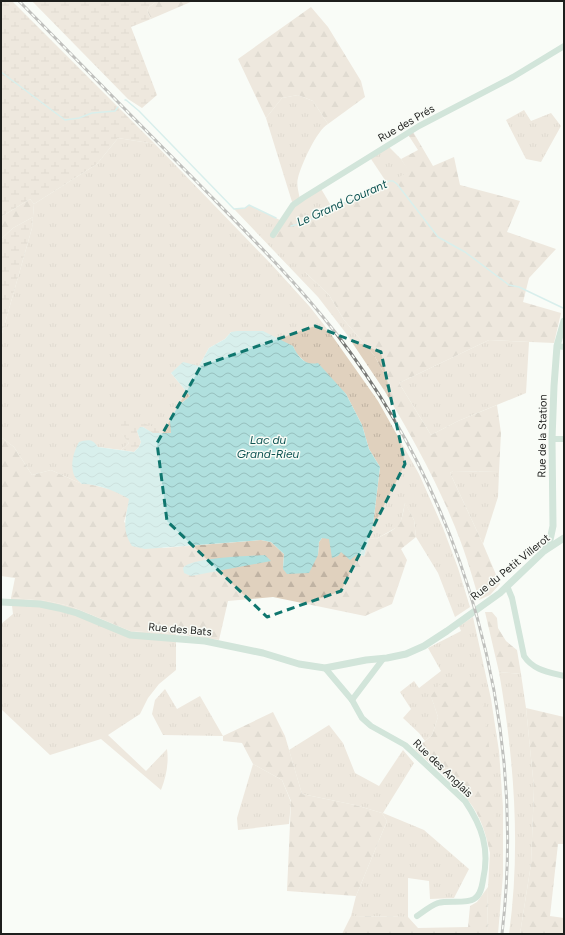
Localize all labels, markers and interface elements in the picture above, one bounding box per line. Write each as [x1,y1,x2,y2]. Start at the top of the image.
street label: Rue des Prés [376,102,437,145]
water label: Le Grand Courant [295,177,390,229]
street label: Rue de la Station [535,394,550,478]
water label: Lac du Grand-Rieu [237,433,300,461]
street label: Rue du Petit Villerot [468,531,553,603]
street label: Rue des Bats [148,620,212,639]
street label: Rue des Anglais [410,737,475,800]

